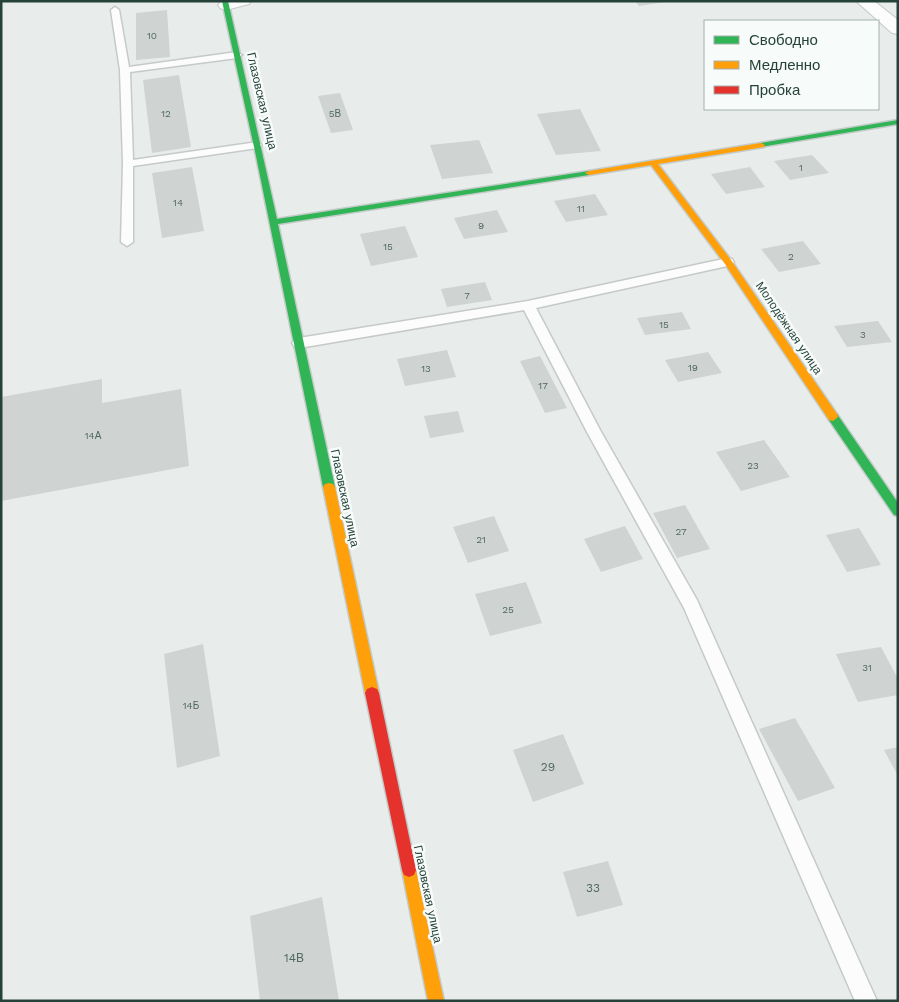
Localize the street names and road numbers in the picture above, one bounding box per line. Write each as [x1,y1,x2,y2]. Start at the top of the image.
street label: Глазовская улица [244,51,280,151]
street label: Молодёжная улица [753,279,825,377]
street label: Глазовская улица [328,448,362,548]
street label: Глазовская улица [411,844,445,944]

